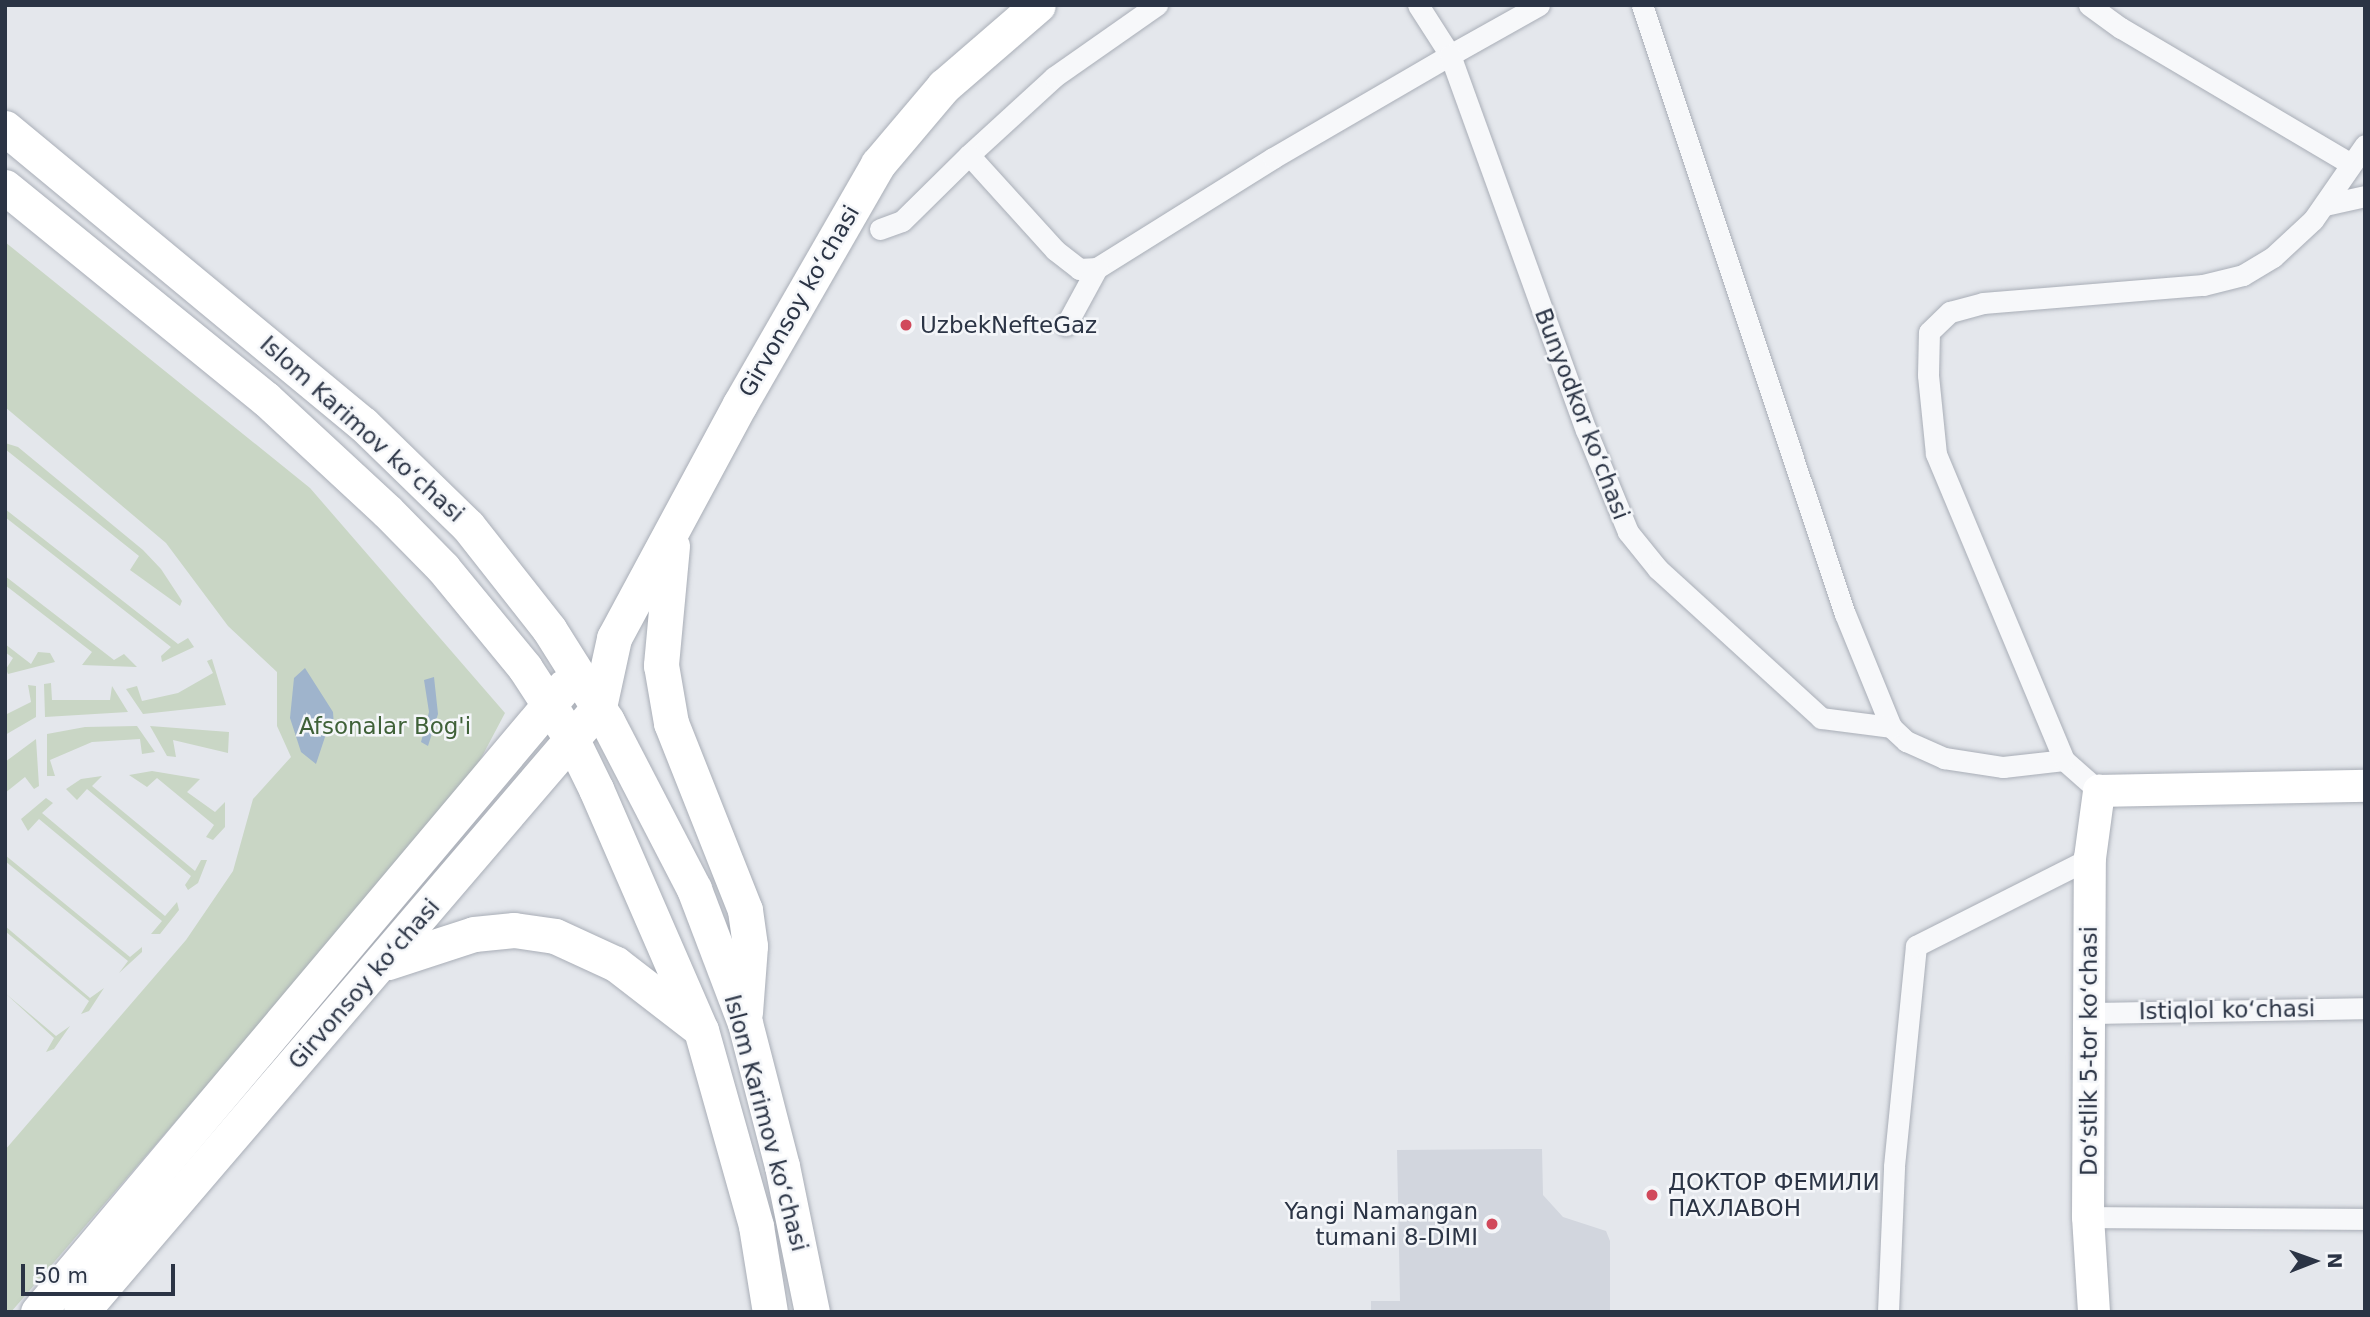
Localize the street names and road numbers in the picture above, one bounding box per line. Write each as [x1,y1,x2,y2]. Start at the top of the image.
street label: Girvonsoy koʻchasi [733,200,865,402]
street label: Bunyodkor koʻchasi [1529,304,1635,524]
street label: Islom Karimov koʻchasi [254,330,470,528]
street label: Girvonsoy koʻchasi [283,893,445,1075]
street label: Doʻstlik 5-tor koʻchasi [2075,926,2103,1176]
street label: Islom Karimov koʻchasi [718,992,814,1254]
street label: Istiqlol ko‘chasi [2139,995,2315,1025]

